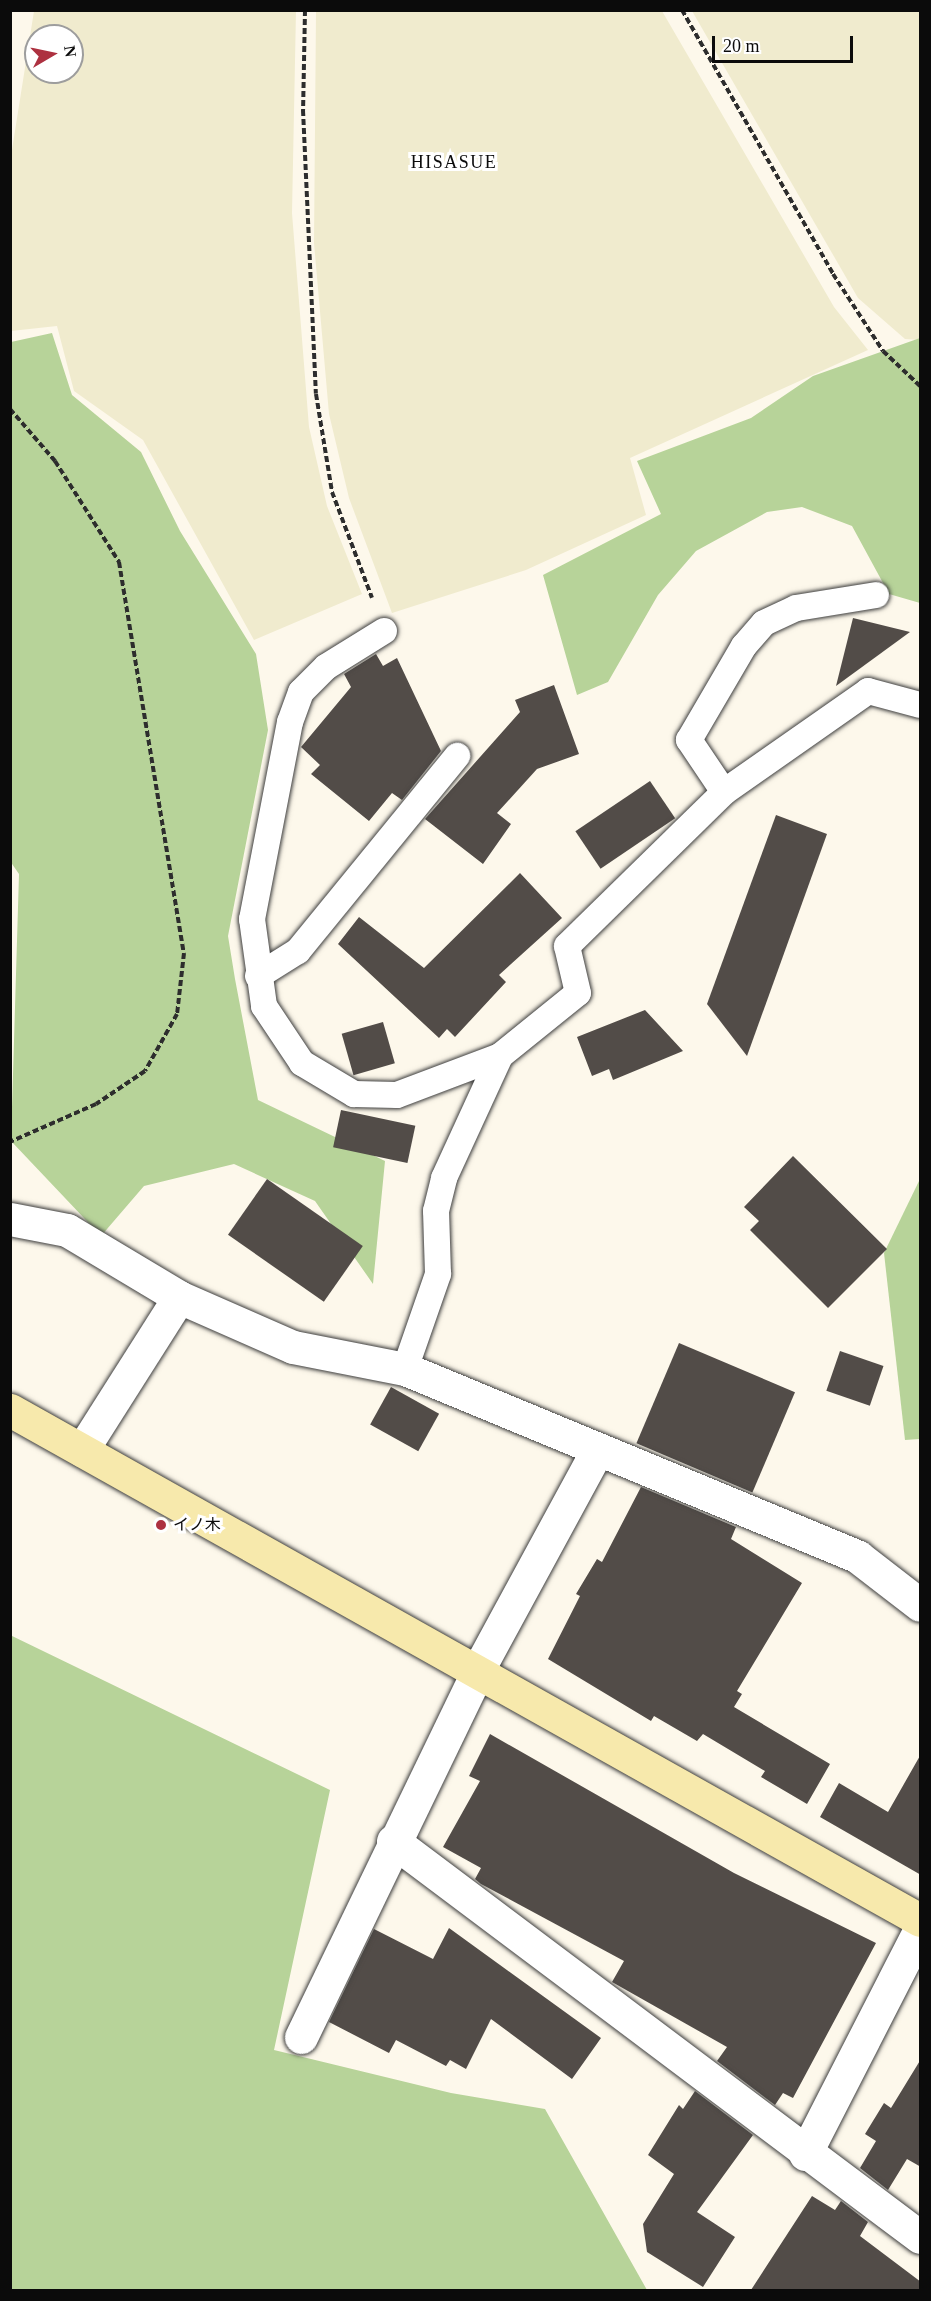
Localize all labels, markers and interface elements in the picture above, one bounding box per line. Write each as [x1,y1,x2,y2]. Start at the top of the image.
north arrow [24,24,84,84]
scale bar [715,24,856,62]
text: 20 m [723,36,760,56]
text: N [61,44,80,58]
district label: HISASUE [411,151,497,173]
place label: イノ木 [173,1515,221,1535]
marker: イノ木 [154,1518,168,1532]

